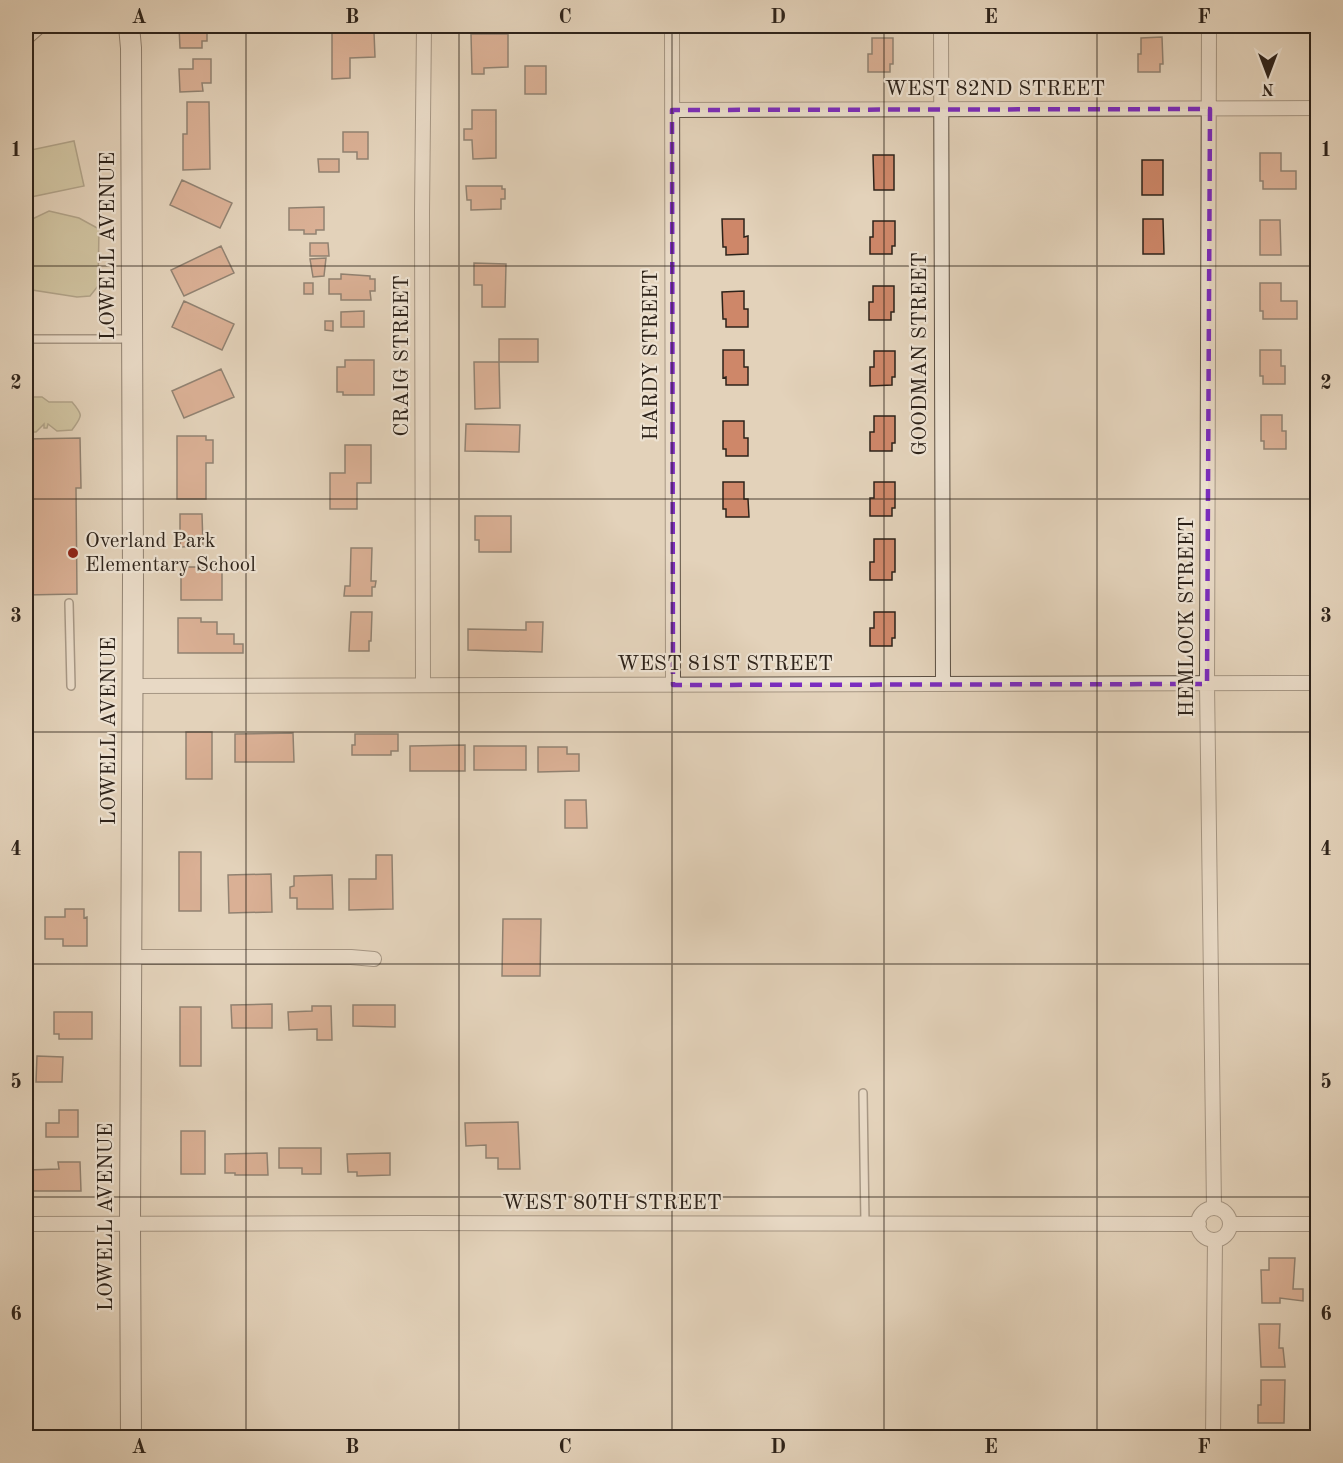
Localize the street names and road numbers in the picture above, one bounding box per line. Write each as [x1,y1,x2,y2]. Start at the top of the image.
street label: WEST 82ND STREET [885,79,1105,100]
street label: LOWELL AVENUE [98,152,119,340]
street label: GOODMAN STREET [910,252,931,456]
street label: HARDY STREET [641,269,662,441]
street label: CRAIG STREET [392,275,413,437]
street label: HEMLOCK STREET [1177,517,1198,717]
street label: LOWELL AVENUE [99,637,120,825]
street label: WEST 81ST STREET [617,654,833,675]
street label: LOWELL AVENUE [96,1123,117,1311]
street label: WEST 80TH STREET [502,1193,722,1214]

